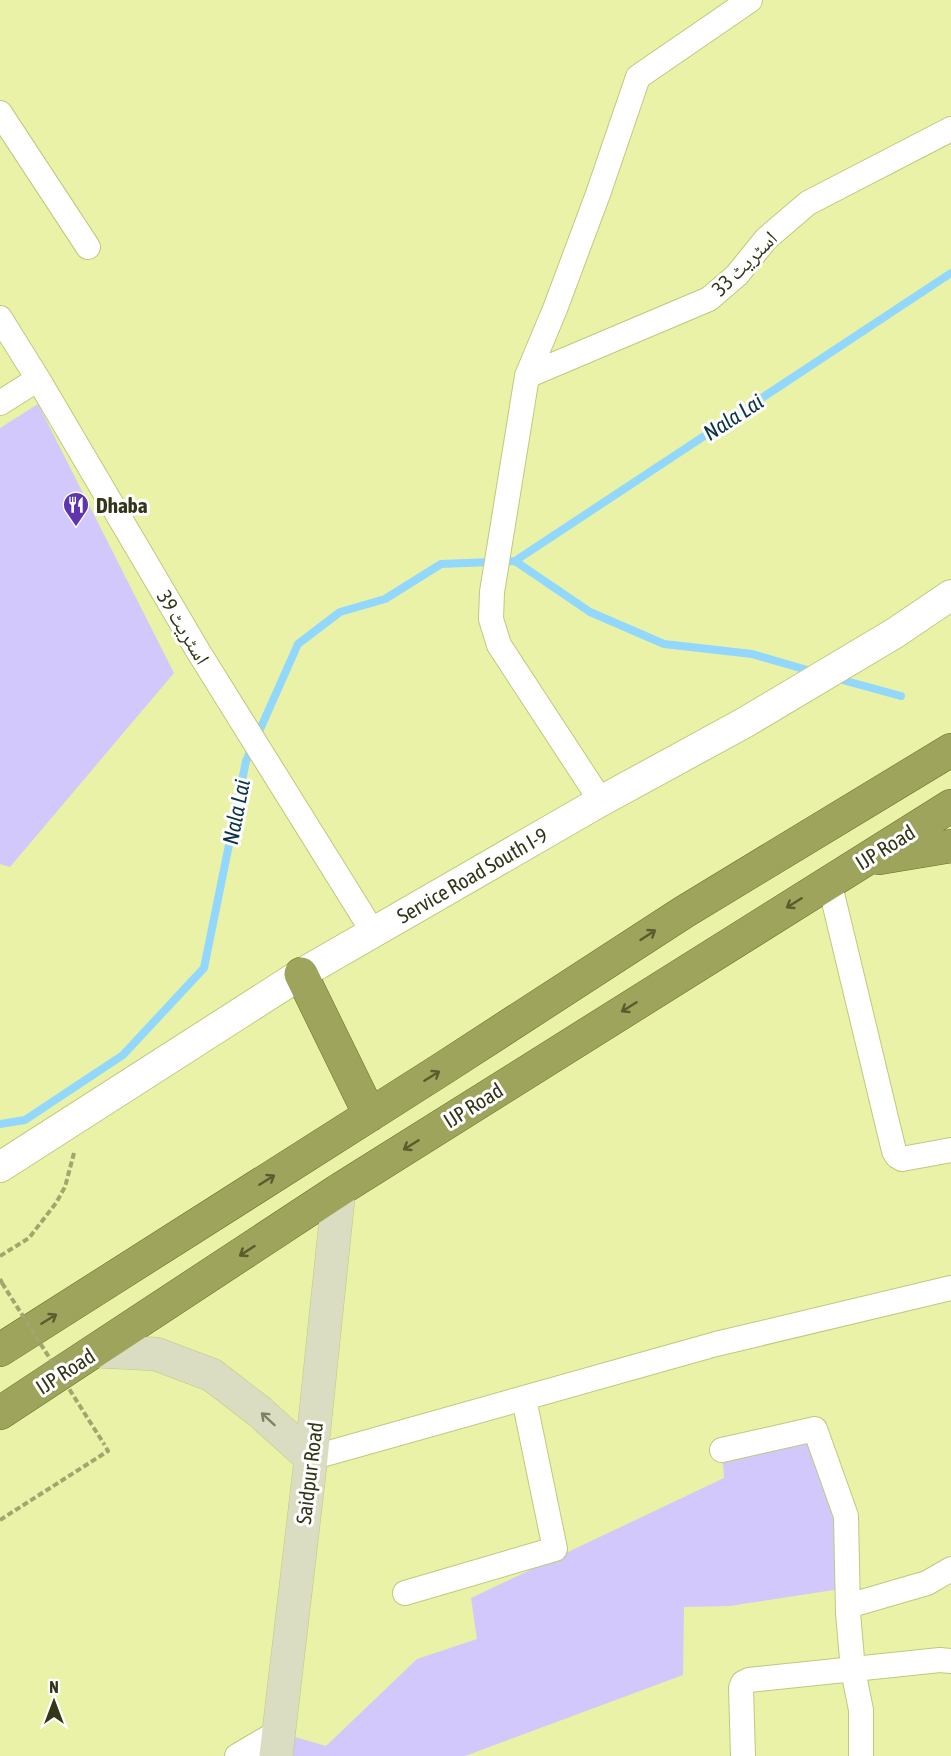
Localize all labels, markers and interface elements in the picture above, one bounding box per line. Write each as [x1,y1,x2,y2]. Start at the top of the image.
street label: اسٹریٹ 33 [707,226,782,301]
water label: Nala Lai [698,388,768,446]
restaurant icon: Dhaba [61,490,91,528]
place label: Dhaba [96,493,148,517]
street label: اسٹریٹ 39 [152,586,215,668]
water label: Nala Lai [217,777,255,847]
street label: IJP Road [851,820,919,874]
street label: Service Road South I-9 [393,822,551,928]
one-way arrow [786,897,803,909]
one-way arrow [639,929,656,941]
one-way arrow [621,1001,638,1013]
one-way arrow [423,1069,440,1081]
street label: IJP Road [439,1078,507,1132]
one-way arrow [403,1139,420,1151]
one-way arrow [258,1174,275,1186]
one-way arrow [239,1245,256,1257]
one-way arrow [40,1312,57,1324]
street label: IJP Road [31,1343,99,1399]
one-way arrow [261,1412,276,1426]
street label: Saidpur Road [291,1421,327,1525]
north arrow [24,1672,84,1732]
text: N [49,1678,59,1696]

